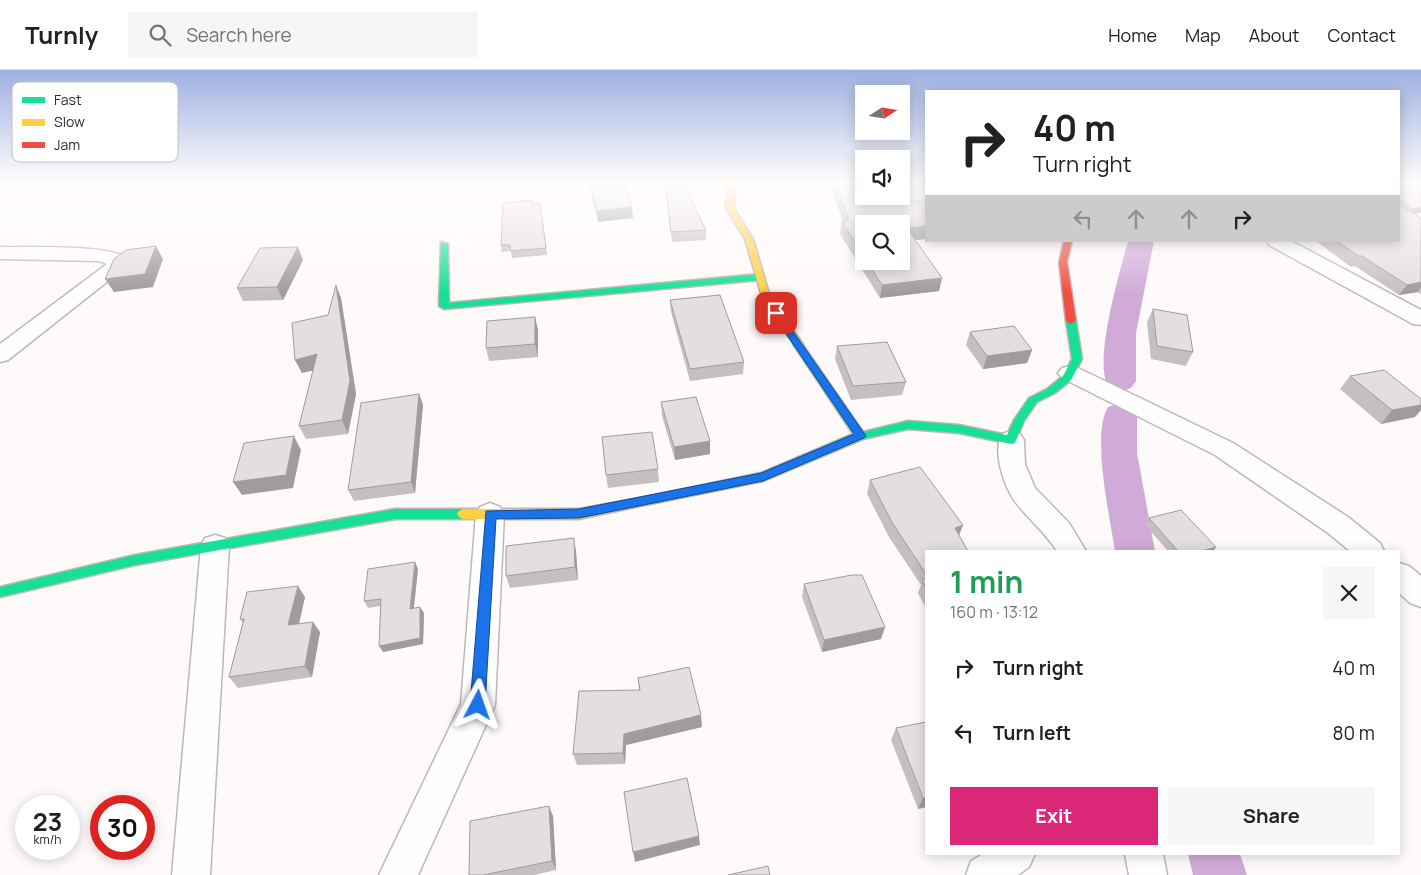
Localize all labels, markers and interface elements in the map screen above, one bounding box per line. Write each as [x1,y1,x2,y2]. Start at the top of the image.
search box [128,12,478,57]
text: Turnly [25,18,98,51]
icon: search [146,21,174,49]
text: Search here [186,22,292,48]
text: Home [1108,23,1157,47]
text: Map [1185,23,1221,47]
text: About [1249,23,1299,47]
text: Contact [1327,23,1396,47]
legend [12,82,178,162]
north arrow [855,85,910,140]
map controls [855,85,910,270]
text: Fast [54,90,82,109]
text: 40 m [1033,104,1116,152]
icon: right [950,110,1015,175]
text: Slow [54,112,85,131]
text: Jam [54,135,80,154]
text: Turn right [1033,149,1131,179]
button: sound [855,150,910,205]
icon: left [1069,205,1097,233]
icon: ahead [1122,205,1150,233]
icon: ahead [1175,205,1203,233]
icon: right [1228,205,1256,233]
button: search [855,215,910,270]
pin [755,292,797,334]
icon: arrive [762,299,790,327]
text: 1 min [950,561,1023,602]
button: close [1323,567,1375,619]
text: 160 m · 13:12 [950,601,1038,623]
icon: right [950,654,978,682]
text: Turn right [993,655,1083,681]
text: 40 m [1332,655,1375,681]
position arrow [451,678,503,730]
icon: left [950,719,978,747]
text: Turn left [993,720,1071,746]
text: 80 m [1332,720,1375,746]
button: Exit [950,787,1158,845]
button: Share [1168,787,1375,845]
speed limit sign: 30 [90,795,155,860]
text: 23 [33,804,62,839]
text: km/h [34,831,61,848]

